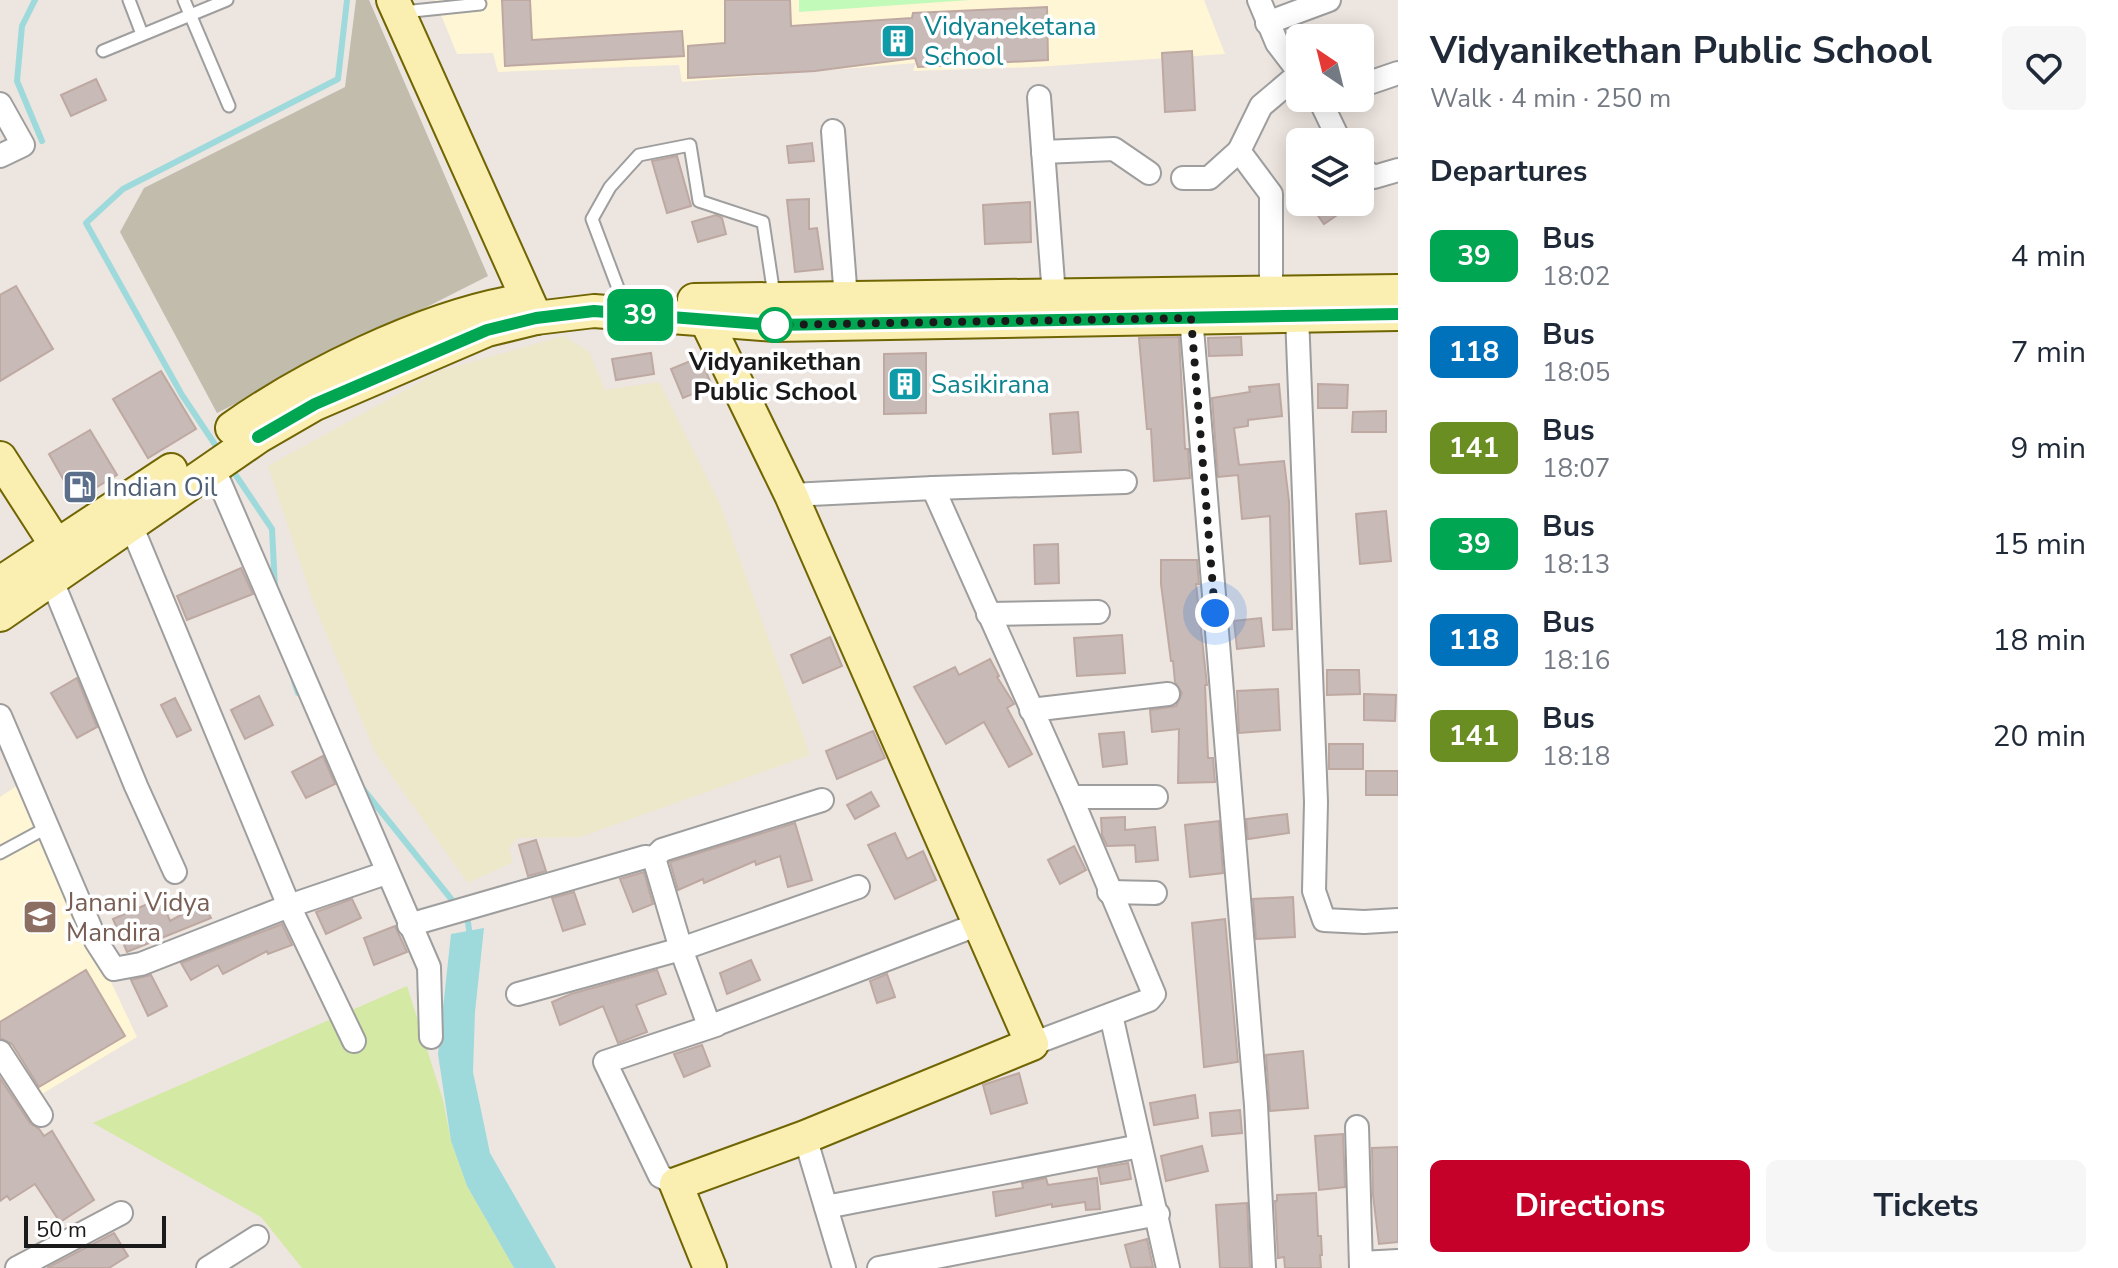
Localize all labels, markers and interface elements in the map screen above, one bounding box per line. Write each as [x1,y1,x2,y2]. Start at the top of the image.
place label: Vidyaneketana School [923,9,1097,74]
building icon: Vidyaneketana School [879,22,917,60]
north arrow [1286,24,1374,112]
map controls [1286,24,1374,216]
text: Vidyanikethan Public School [1430,25,1932,76]
button: heart [2002,26,2086,110]
text: Walk · 4 min · 250 m [1430,81,1671,116]
button: layers [1286,128,1374,216]
text: Departures [1430,151,1587,192]
text: Bus [1542,218,1595,259]
text: 4 min [2011,236,2086,277]
text: 39 [1457,237,1491,275]
text: 18:02 [1542,259,1610,294]
line badge: 39 [604,289,676,341]
text: 39 [623,296,657,334]
marker: Vidyanikethan Public School [758,308,792,342]
text: Bus [1542,314,1595,355]
text: 7 min [2011,332,2086,373]
text: 118 [1449,333,1499,371]
place label: Vidyanikethan Public School [688,344,861,409]
text: 18:05 [1542,355,1610,390]
building icon: Sasikirana [886,365,924,403]
place label: Sasikirana [931,367,1050,402]
text: Bus [1542,410,1595,451]
text: 9 min [2011,428,2086,469]
text: 141 [1449,429,1499,467]
text: 18:07 [1542,451,1610,486]
fuel station icon: Indian Oil [61,468,99,506]
place label: Indian Oil [106,470,218,505]
text: Bus [1542,506,1595,547]
text: 15 min [1993,524,2086,565]
text: 39 [1457,525,1491,563]
text: 18:13 [1542,547,1610,582]
your location [1195,593,1235,633]
text: Bus [1542,602,1595,643]
text: 18 min [1993,620,2086,661]
text: 118 [1449,621,1499,659]
text: 18:16 [1542,643,1610,678]
text: Bus [1542,698,1595,739]
text: 20 min [1993,716,2086,757]
text: 141 [1449,717,1499,755]
text: 18:18 [1542,739,1610,774]
place label: Janani Vidya Mandira [65,885,210,950]
school or university icon: Janani Vidya Mandira [21,898,59,936]
button: Directions [1430,1160,1750,1252]
button: Tickets [1766,1160,2086,1252]
scale bar [24,1212,166,1248]
text: 50 m [36,1215,87,1245]

